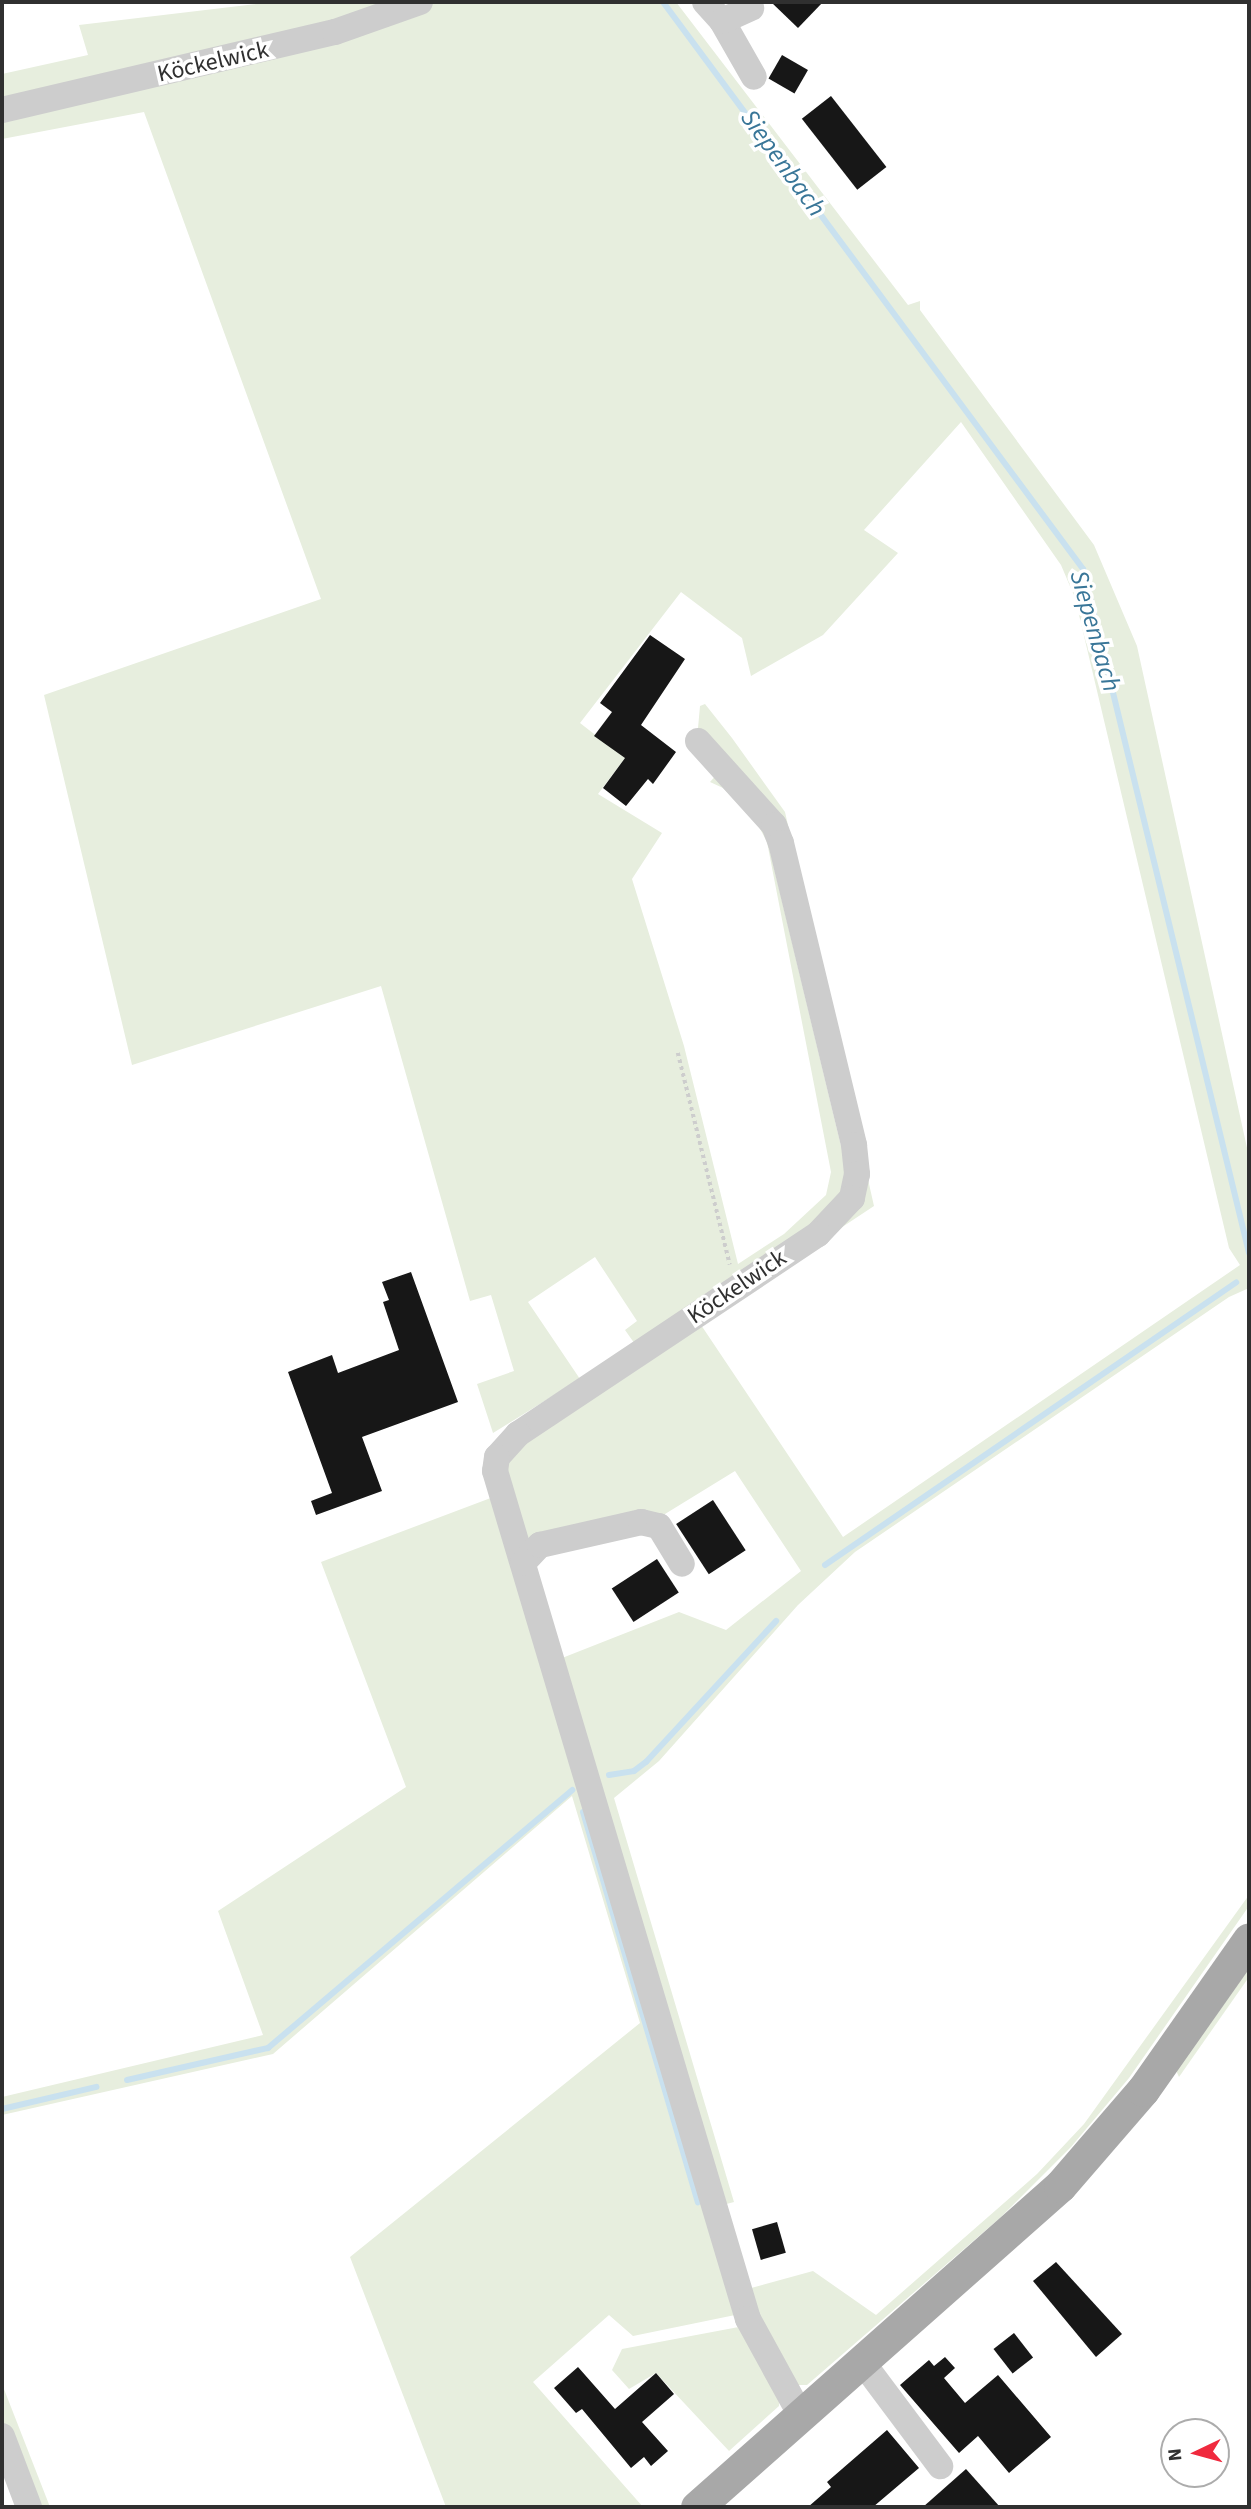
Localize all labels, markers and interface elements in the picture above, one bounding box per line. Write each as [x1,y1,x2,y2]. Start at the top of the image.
street label: Köckelwick [155,35,271,89]
water label: Siepenbach [734,103,832,223]
water label: Siepenbach [1063,567,1127,695]
street label: Köckelwick [682,1243,792,1331]
north arrow [1160,2418,1230,2488]
text: N [1162,2447,1190,2462]

